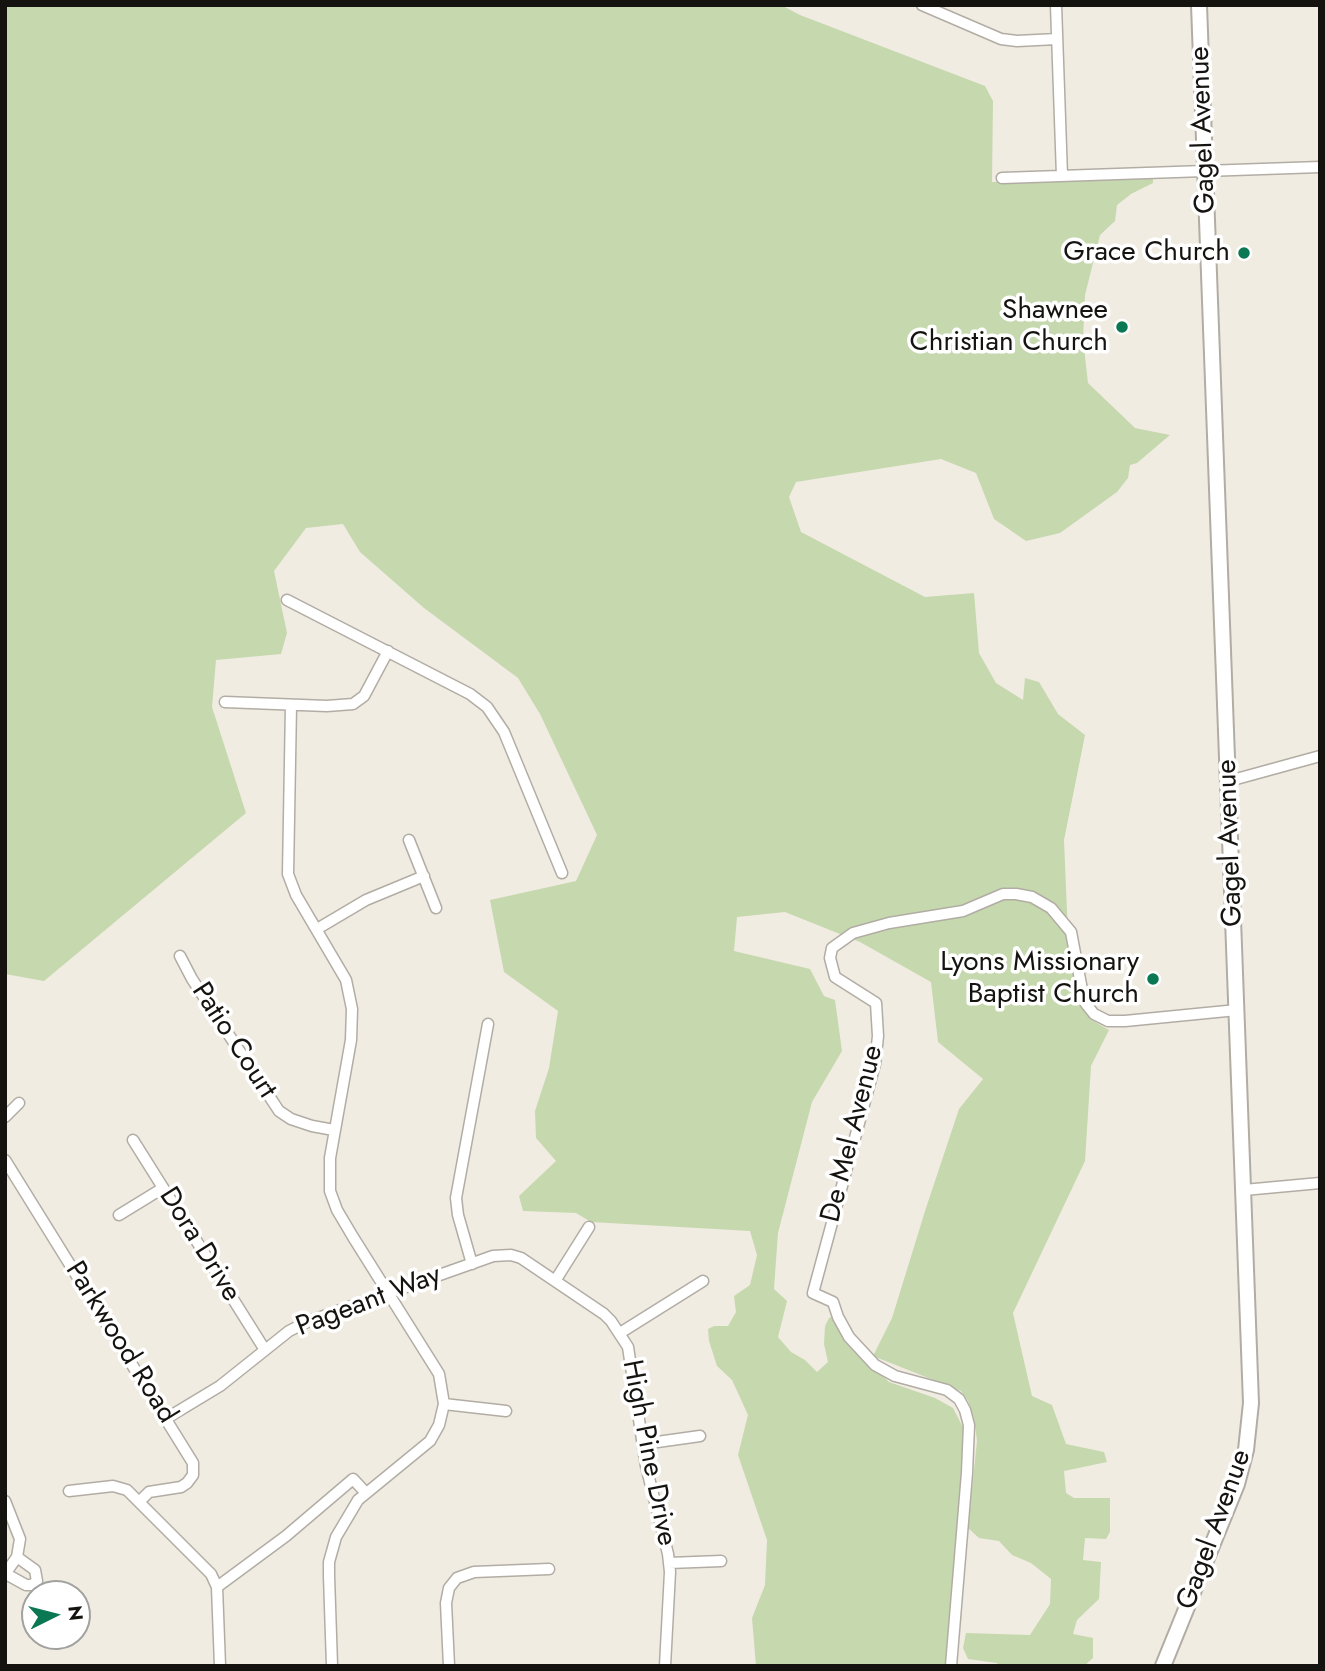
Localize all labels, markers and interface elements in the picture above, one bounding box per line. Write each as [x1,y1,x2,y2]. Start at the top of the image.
street label: Gagel Avenue [1184,46,1224,214]
place label: Grace Church [1063,236,1230,270]
marker: Grace Church [1236,245,1252,261]
place label: Shawnee Christian Church [910,294,1108,360]
marker: Shawnee Christian Church [1114,319,1130,335]
street label: Gagel Avenue [1211,759,1251,927]
place label: Lyons Missionary Baptist Church [940,946,1139,1012]
marker: Lyons Missionary Baptist Church [1145,971,1161,987]
street label: Patio Court [183,977,283,1105]
street label: De Mel Avenue [815,1042,891,1226]
street label: Dora Drive [151,1182,247,1308]
street label: Parkwood Road [57,1256,183,1430]
street label: Pageant Way [292,1259,446,1345]
street label: High Pine Drive [614,1357,682,1549]
street label: Gagel Avenue [1171,1446,1259,1614]
north arrow [21,1580,91,1650]
text: N [61,1604,90,1622]

